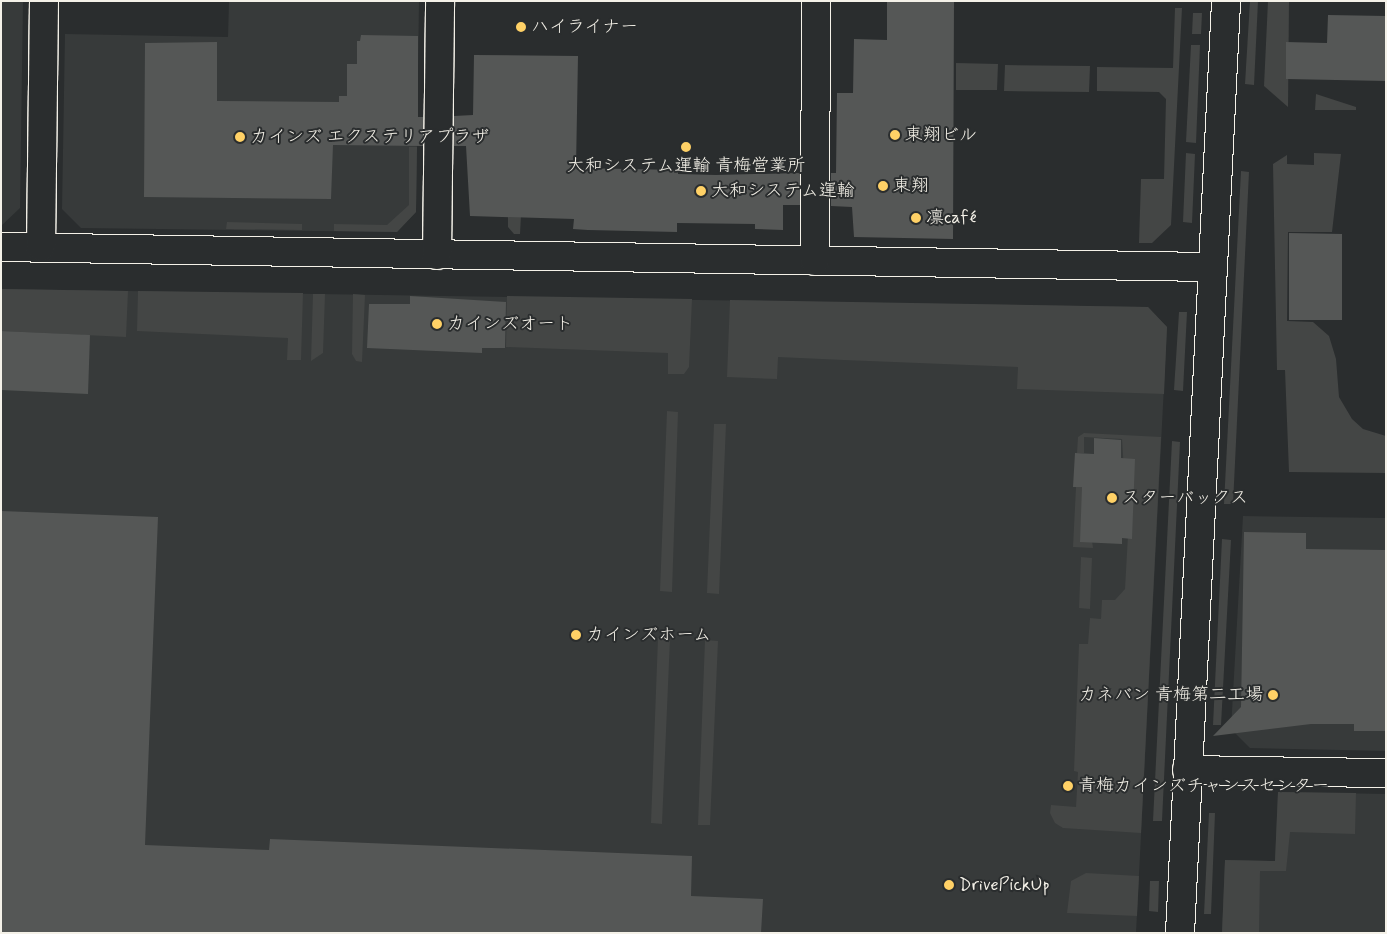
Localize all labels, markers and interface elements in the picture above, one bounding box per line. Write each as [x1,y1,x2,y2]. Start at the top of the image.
place label: ハイライナー [531,16,639,38]
marker: ハイライナー [515,21,527,33]
place label: 東翔ビル [905,124,977,146]
place label: カインズ エクステリアプラザ [250,126,489,148]
marker: 東翔ビル [889,129,901,141]
marker: カインズ エクステリアプラザ [234,131,246,143]
marker: 大和システム運輸 青梅営業所 [680,141,692,153]
place label: 大和システム運輸 青梅営業所 [567,155,805,177]
place label: 東翔 [893,175,929,197]
place label: 大和システム運輸 [711,180,855,202]
marker: 東翔 [877,180,889,192]
marker: 大和システム運輸 [695,185,707,197]
place label: 凛café [926,207,977,229]
marker: 凛café [910,212,922,224]
place label: カインズオート [447,313,573,335]
marker: カインズオート [431,318,443,330]
place label: スターバックス [1122,487,1248,509]
marker: スターバックス [1106,492,1118,504]
place label: カインズホーム [586,624,712,646]
marker: カインズホーム [570,629,582,641]
place label: カネバン 青梅第二工場 [1078,684,1263,706]
marker: カネバン 青梅第二工場 [1267,689,1279,701]
place label: 青梅カインズチャンスセンター [1078,775,1330,797]
marker: 青梅カインズチャンスセンター [1062,780,1074,792]
place label: DrivePickUp [959,874,1050,896]
marker: DrivePickUp [943,879,955,891]

